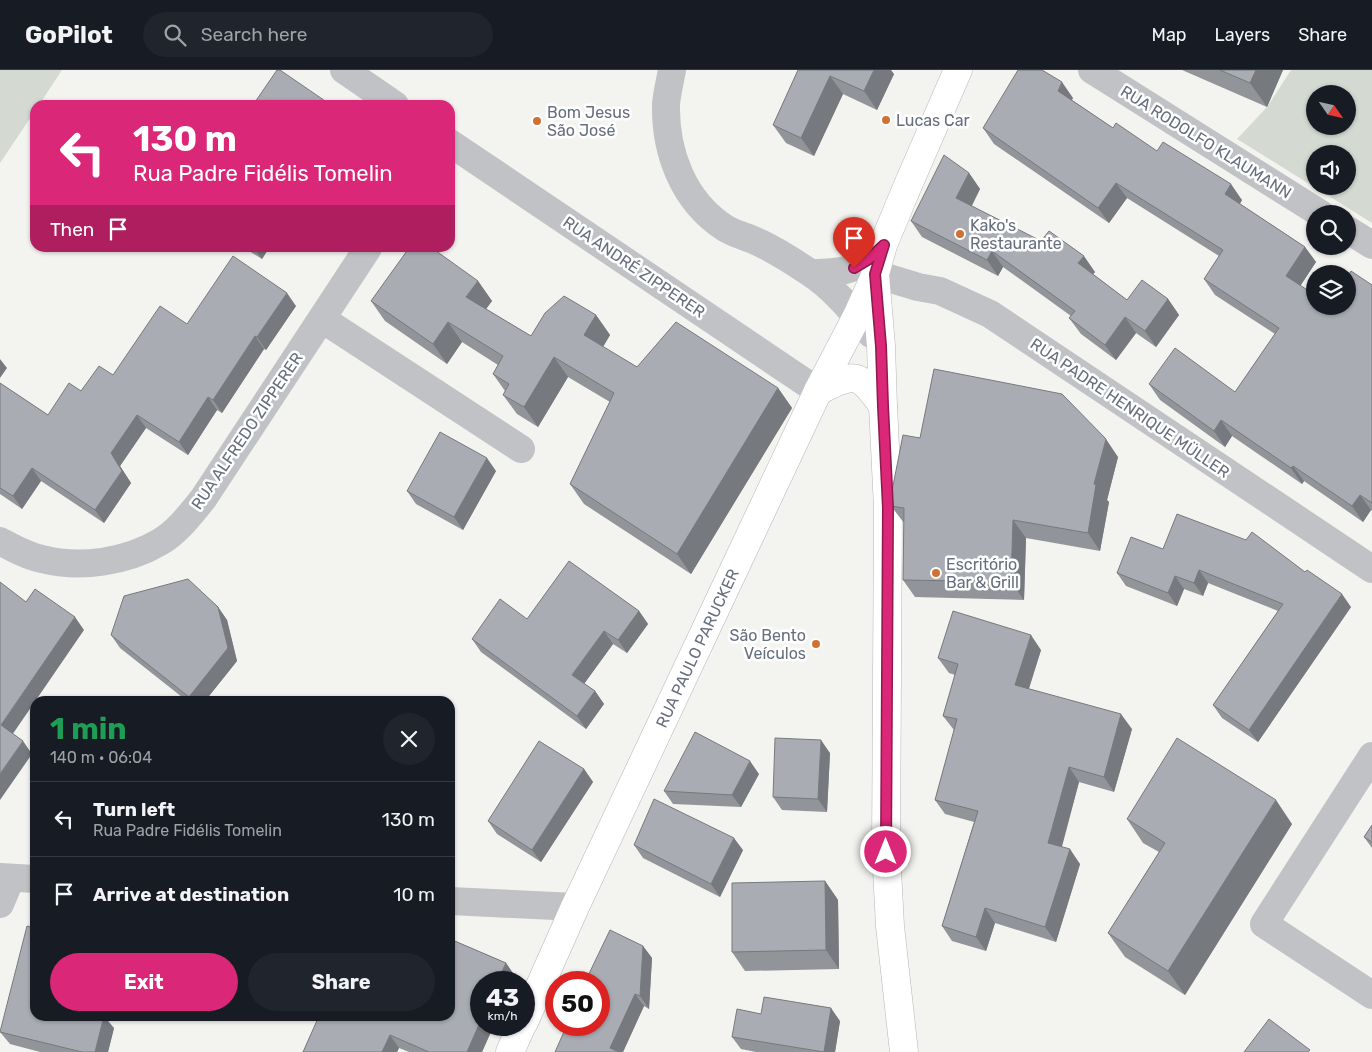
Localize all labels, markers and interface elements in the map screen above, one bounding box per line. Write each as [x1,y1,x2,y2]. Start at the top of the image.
search box [143,12,493,57]
text: GoPilot [25,21,113,49]
icon: search [161,21,189,49]
text: Search here [201,23,307,46]
text: Map [1152,24,1187,46]
text: Layers [1215,24,1270,46]
text: Share [1298,24,1347,46]
street label: RUA RODOLFO KLAUMANN [1117,82,1295,202]
north arrow [1306,85,1356,135]
map controls [1306,85,1356,315]
place label: Bom Jesus São José [547,103,630,140]
place label: Lucas Car [896,111,970,130]
marker: Lucas Car [880,114,892,126]
marker: Bom Jesus São José [531,115,543,127]
text: 130 m [133,118,237,160]
icon: left [50,120,115,185]
button: sound [1306,145,1356,195]
text: Rua Padre Fidélis Tomelin [133,160,393,187]
button: search [1306,205,1356,255]
street label: RUA ANDRÉ ZIPPERER [559,212,709,322]
icon: arrive [104,215,132,243]
place label: Kako's Restaurante [970,216,1062,253]
pin [833,217,875,268]
text: Then [50,218,94,241]
icon: arrive [840,224,868,252]
marker: Kako's Restaurante [954,228,966,240]
button: layers [1306,265,1356,315]
street label: RUA PADRE HENRIQUE MÜLLER [1027,334,1233,482]
street label: RUA ALFREDO ZIPPERER [187,349,307,513]
place label: Escritório Bar & Grill [946,555,1019,592]
street label: RUA PAULO PARUCKER [651,566,742,731]
marker: Escritório Bar & Grill [930,567,942,579]
place label: São Bento Veículos [729,626,806,663]
marker: São Bento Veículos [810,638,822,650]
text: 1 min [50,711,127,747]
button: close [383,713,435,765]
text: 140 m · 06:04 [50,748,152,767]
text: Turn left [93,798,175,821]
icon: left [50,805,78,833]
text: 130 m [382,808,435,831]
text: Rua Padre Fidélis Tomelin [93,821,282,840]
position arrow [859,825,911,877]
icon: arrive [50,880,78,908]
text: Arrive at destination [93,883,289,906]
text: 10 m [393,883,435,906]
button: Exit [50,953,238,1011]
button: Share [248,953,435,1011]
speed limit sign: 50 [545,971,610,1036]
text: 43 [486,983,519,1012]
text: km/h [488,1009,517,1023]

